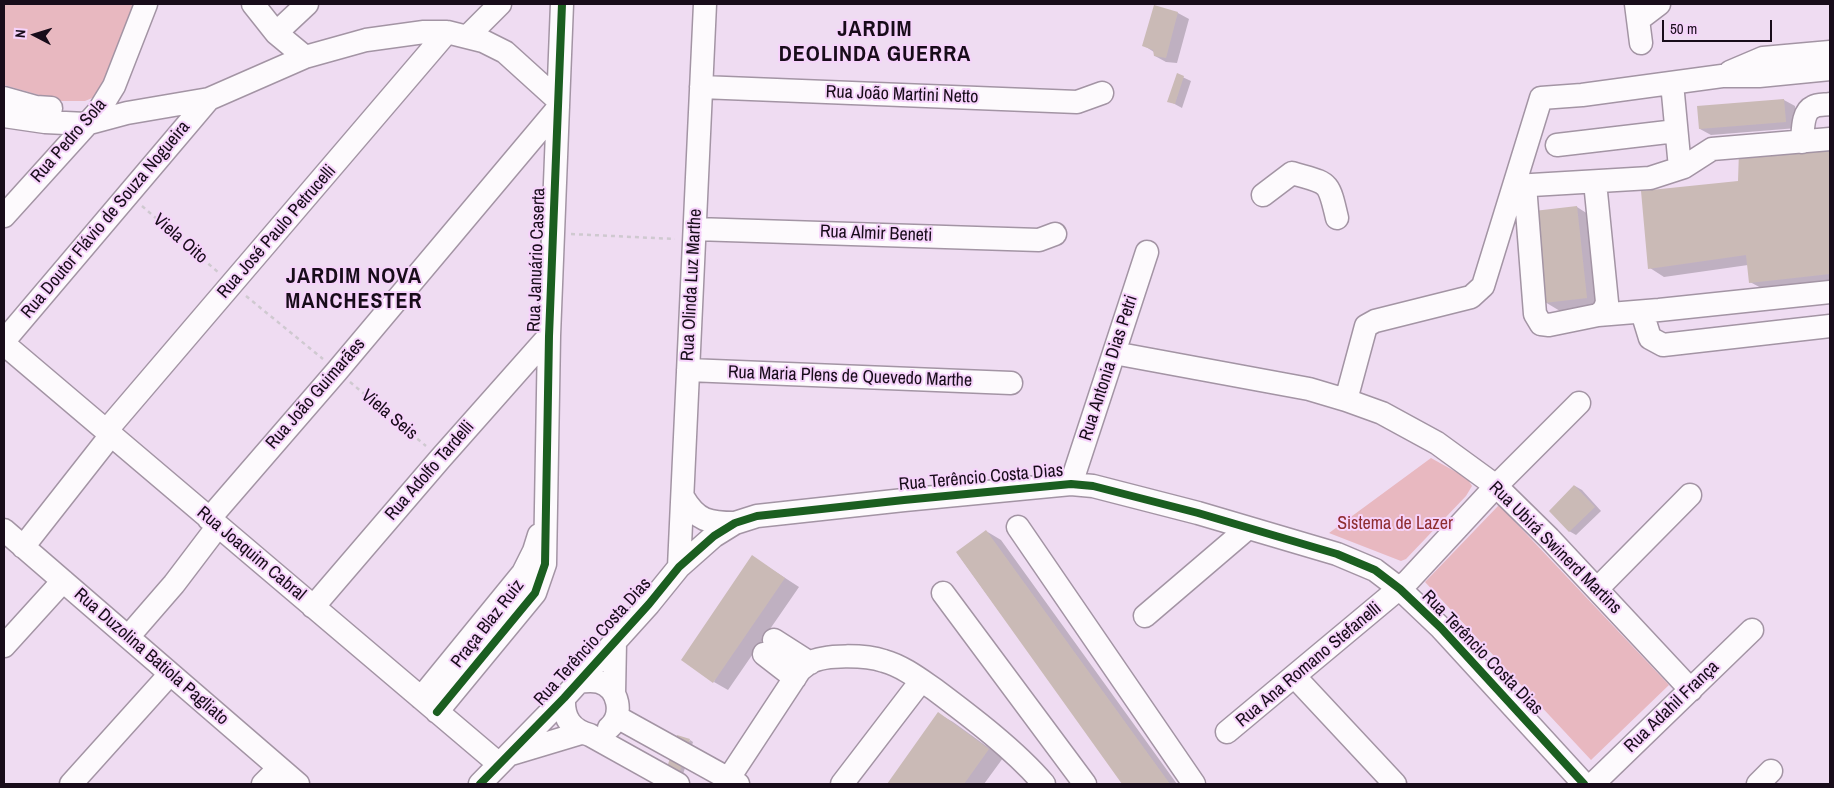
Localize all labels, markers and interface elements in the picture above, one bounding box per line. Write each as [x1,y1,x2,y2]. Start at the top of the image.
north arrow [10,10,60,60]
scale bar [1664,10,1774,42]
district label: JARDIM DEOLINDA GUERRA [777,17,973,68]
text: 50 m [1670,18,1697,39]
text: N [11,29,29,39]
street label: Rua João Martini Netto [825,82,979,108]
street label: Rua Pedro Sola [27,95,111,187]
street label: Rua Doutor Flávio de Souza Nogueira [17,117,195,323]
street label: Rua José Paulo Petrucelli [213,161,341,303]
street label: Rua Januário Caserta [524,187,550,333]
street label: Rua Olinda Luz Marthe [677,208,707,362]
street label: Viela Oito [148,209,212,269]
street label: Rua Almir Beneti [819,221,933,247]
district label: JARDIM NOVA MANCHESTER [284,264,424,316]
street label: Rua Antonia Dias Petri [1075,292,1143,444]
street label: Rua João Guimarães [262,334,370,454]
street label: Rua Maria Plens de Quevedo Marthe [727,362,973,392]
street label: Viela Seis [356,385,422,445]
street label: Rua Adolfo Tardelli [381,417,479,525]
street label: Rua Terêncio Costa Dias [898,460,1064,496]
street label: Rua Ubirá Swinerd Martins [1484,477,1626,619]
street label: Rua Joaquim Cabral [192,502,310,606]
park label: Sistema de Lazer [1337,513,1453,535]
street label: Rua Terêncio Costa Dias [530,574,656,710]
street label: Praça Blaz Ruiz [447,576,529,672]
street label: Rua Duzolina Batiola Pagliato [69,584,233,730]
street label: Rua Terêncio Costa Dias [1417,586,1547,720]
street label: Rua Ana Romano Stefanelli [1232,598,1386,732]
street label: Rua Adahil França [1620,656,1724,758]

